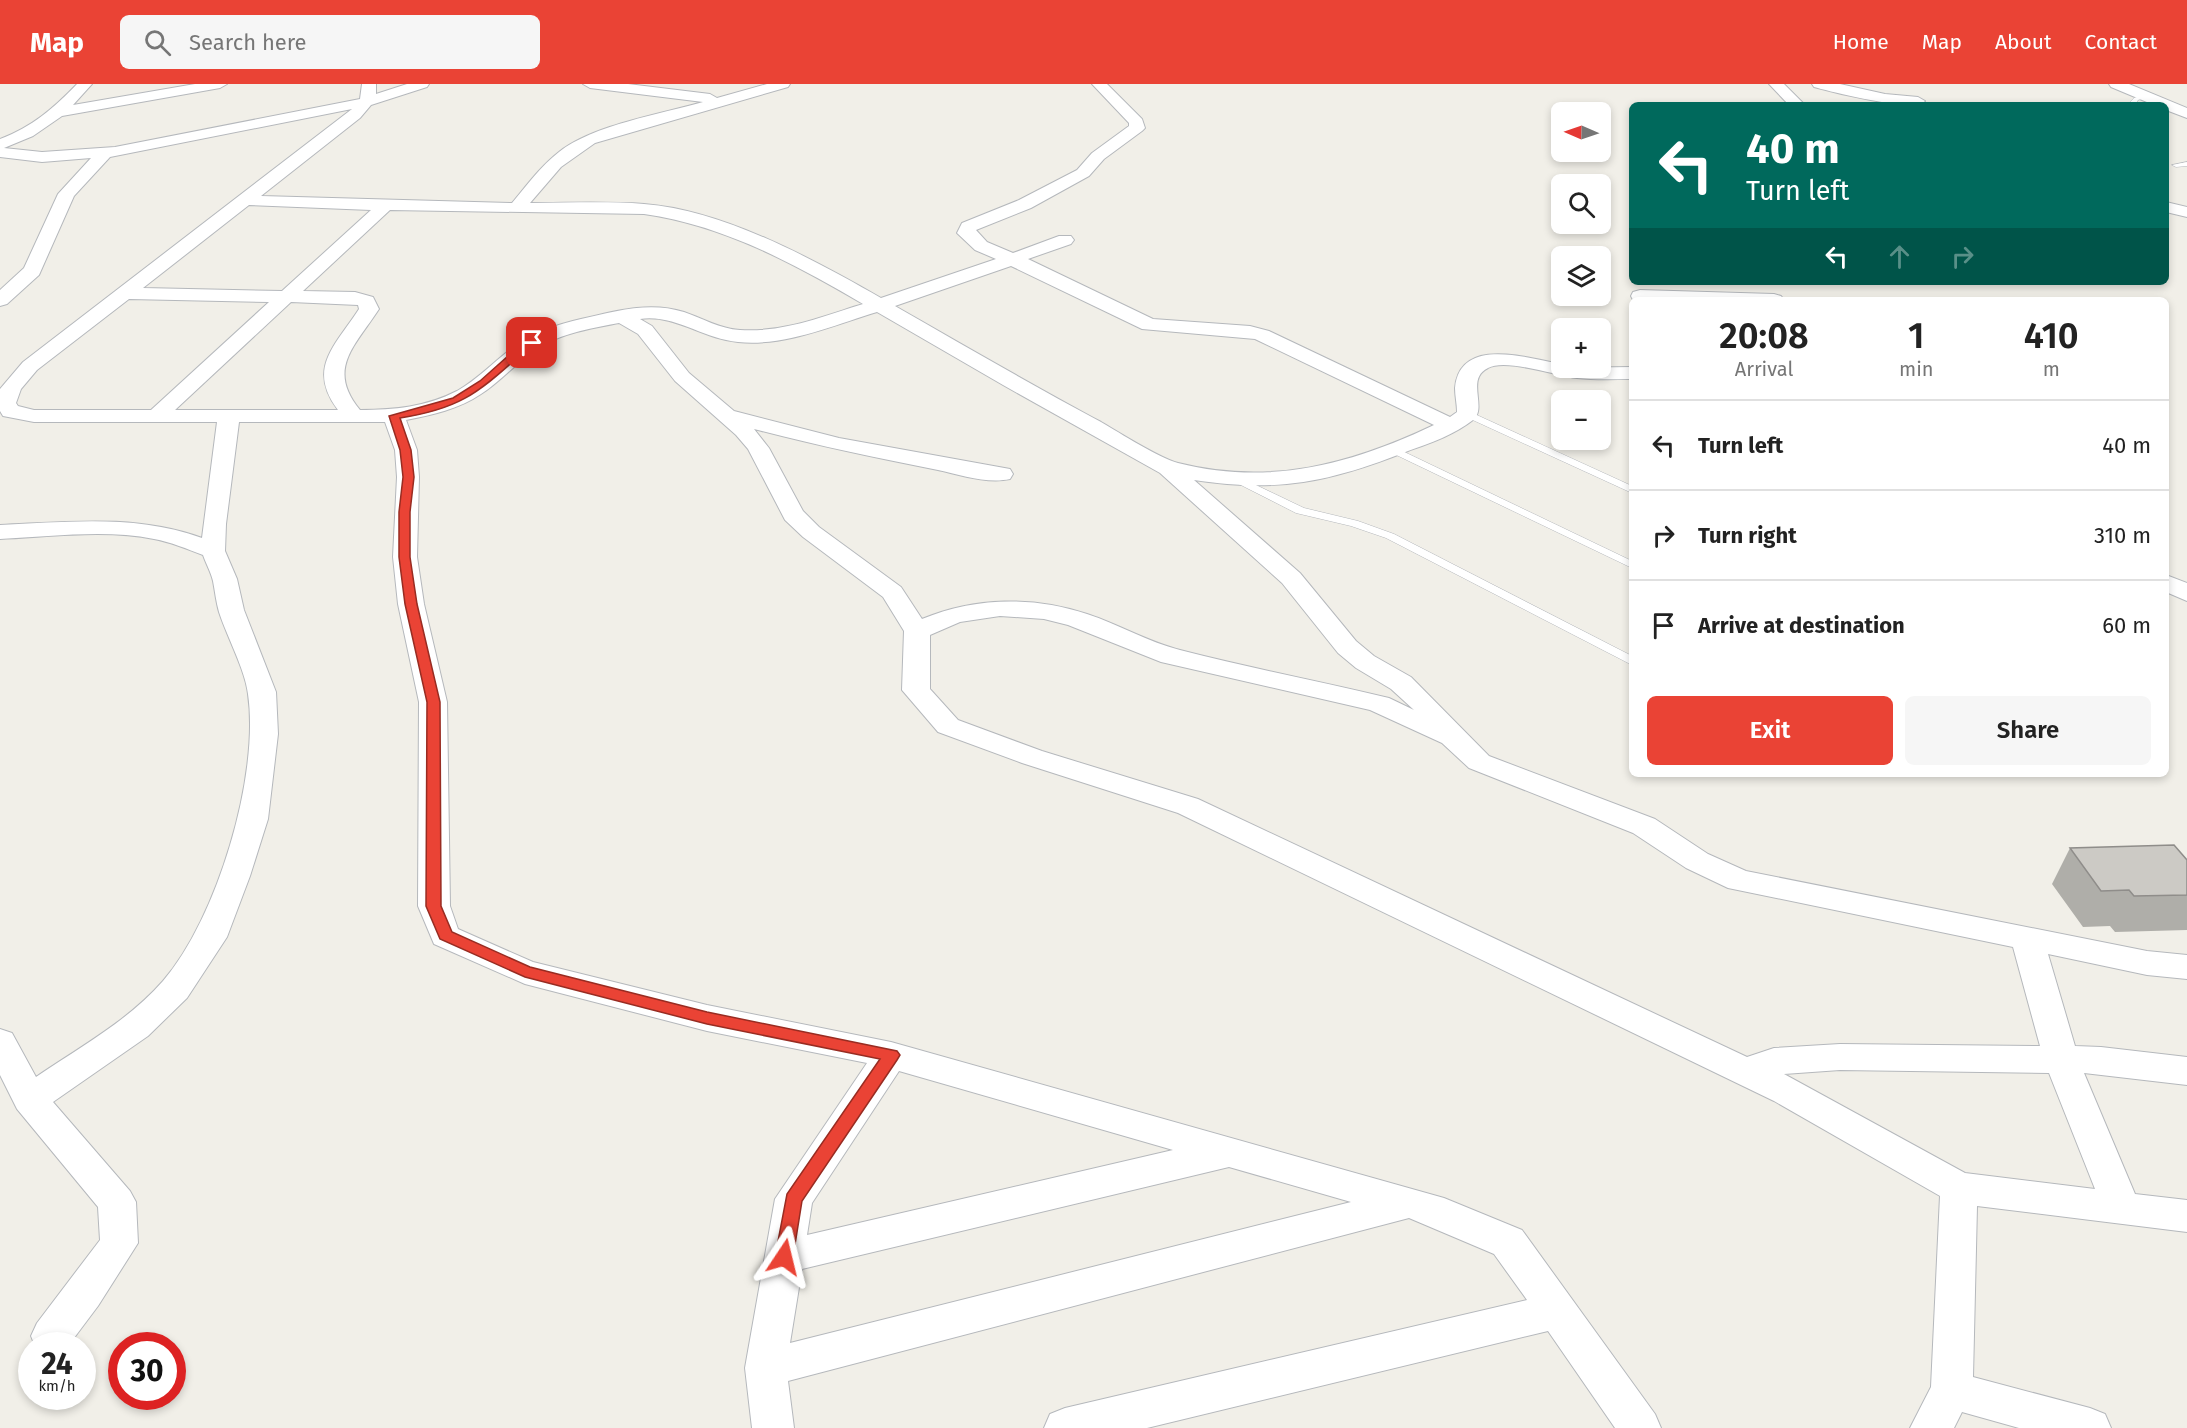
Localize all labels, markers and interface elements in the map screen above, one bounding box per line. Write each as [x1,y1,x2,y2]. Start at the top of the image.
search box [120,15,540,69]
text: Map [30,26,84,59]
icon: search [141,26,174,59]
text: Search here [189,29,307,56]
text: Home [1833,29,1889,55]
text: Map [1922,29,1962,55]
text: About [1995,29,2052,55]
text: Contact [2085,29,2157,55]
north arrow [1551,102,1611,162]
map controls [1551,102,1611,450]
text: 40 m [1746,124,1840,174]
icon: left [1647,126,1725,204]
button: search [1551,174,1611,234]
text: Turn left [1746,175,1849,207]
icon: left [1820,240,1853,273]
icon: ahead [1883,240,1916,273]
icon: right [1946,240,1979,273]
button: layers [1551,246,1611,306]
text: 20:08 [1719,314,1809,358]
text: 1 [1908,314,1924,358]
text: 410 [2024,314,2079,358]
pin [506,317,557,368]
button: + [1551,318,1611,378]
icon: arrive [515,326,548,359]
text: Arrival [1735,357,1793,381]
text: min [1899,357,1934,381]
text: m [2043,357,2060,381]
button: − [1551,390,1611,450]
icon: left [1647,429,1680,462]
text: Turn left [1698,432,1783,459]
text: 40 m [2102,432,2151,459]
icon: right [1647,519,1680,552]
text: Turn right [1698,522,1797,549]
text: 310 m [2094,522,2151,549]
icon: arrive [1647,609,1680,642]
text: Arrive at destination [1698,612,1905,639]
text: 60 m [2102,612,2151,639]
button: Exit [1647,696,1893,765]
button: Share [1905,696,2151,765]
position arrow [752,1225,816,1289]
speed limit sign: 30 [108,1332,186,1410]
text: 24 [41,1346,73,1382]
text: km/h [38,1377,76,1395]

